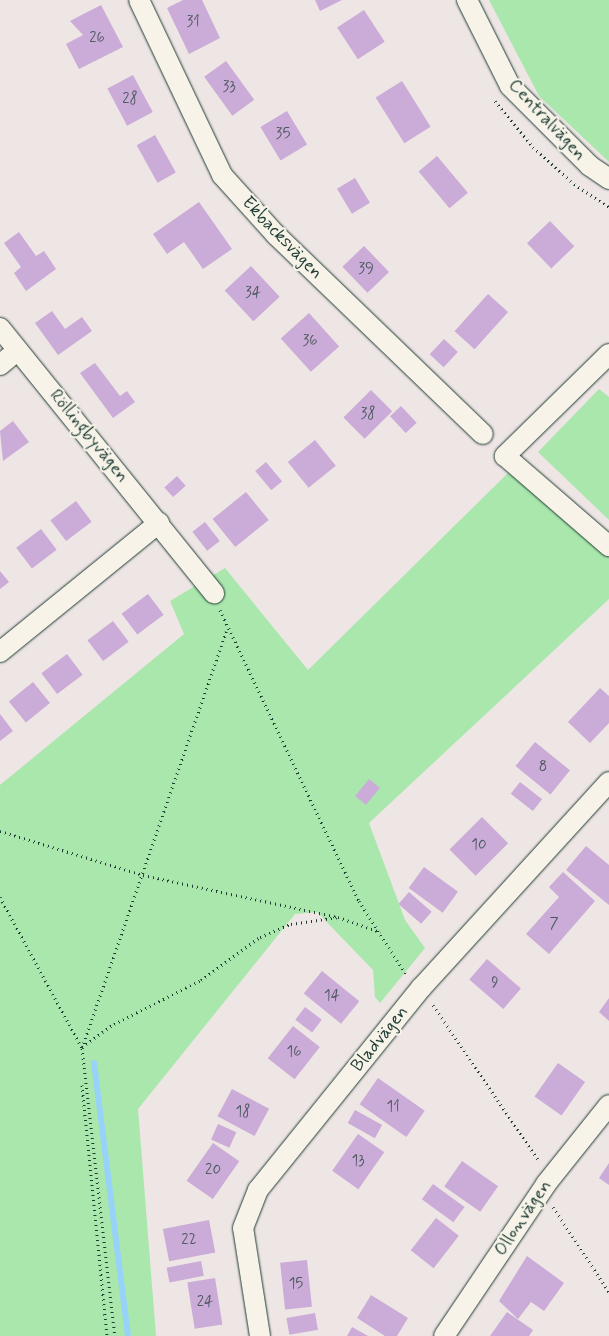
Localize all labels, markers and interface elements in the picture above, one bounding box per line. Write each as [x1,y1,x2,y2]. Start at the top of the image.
house number: 31 [186,14,200,32]
house number: 26 [89,30,105,48]
street label: Centralvägen [504,75,590,165]
house number: 33 [222,79,236,97]
house number: 28 [122,91,138,109]
house number: 35 [276,126,290,144]
street label: Ekbacksvägen [237,192,327,284]
house number: 39 [358,261,374,279]
house number: 34 [245,285,261,303]
house number: 36 [302,333,318,351]
street label: Röllingbyvägen [45,385,133,487]
house number: 38 [361,406,375,424]
house number: 8 [539,759,547,777]
house number: 10 [471,837,487,855]
house number: 7 [549,916,559,934]
house number: 9 [491,975,499,993]
house number: 14 [324,988,340,1006]
street label: Bladvägen [347,1002,413,1076]
house number: 16 [287,1044,301,1062]
house number: 11 [386,1099,400,1117]
house number: 18 [236,1104,250,1122]
house number: 13 [351,1153,365,1171]
house number: 20 [205,1162,221,1180]
street label: Ollonvägen [490,1176,556,1260]
house number: 22 [181,1232,197,1250]
house number: 15 [289,1276,303,1294]
house number: 24 [197,1294,213,1312]

